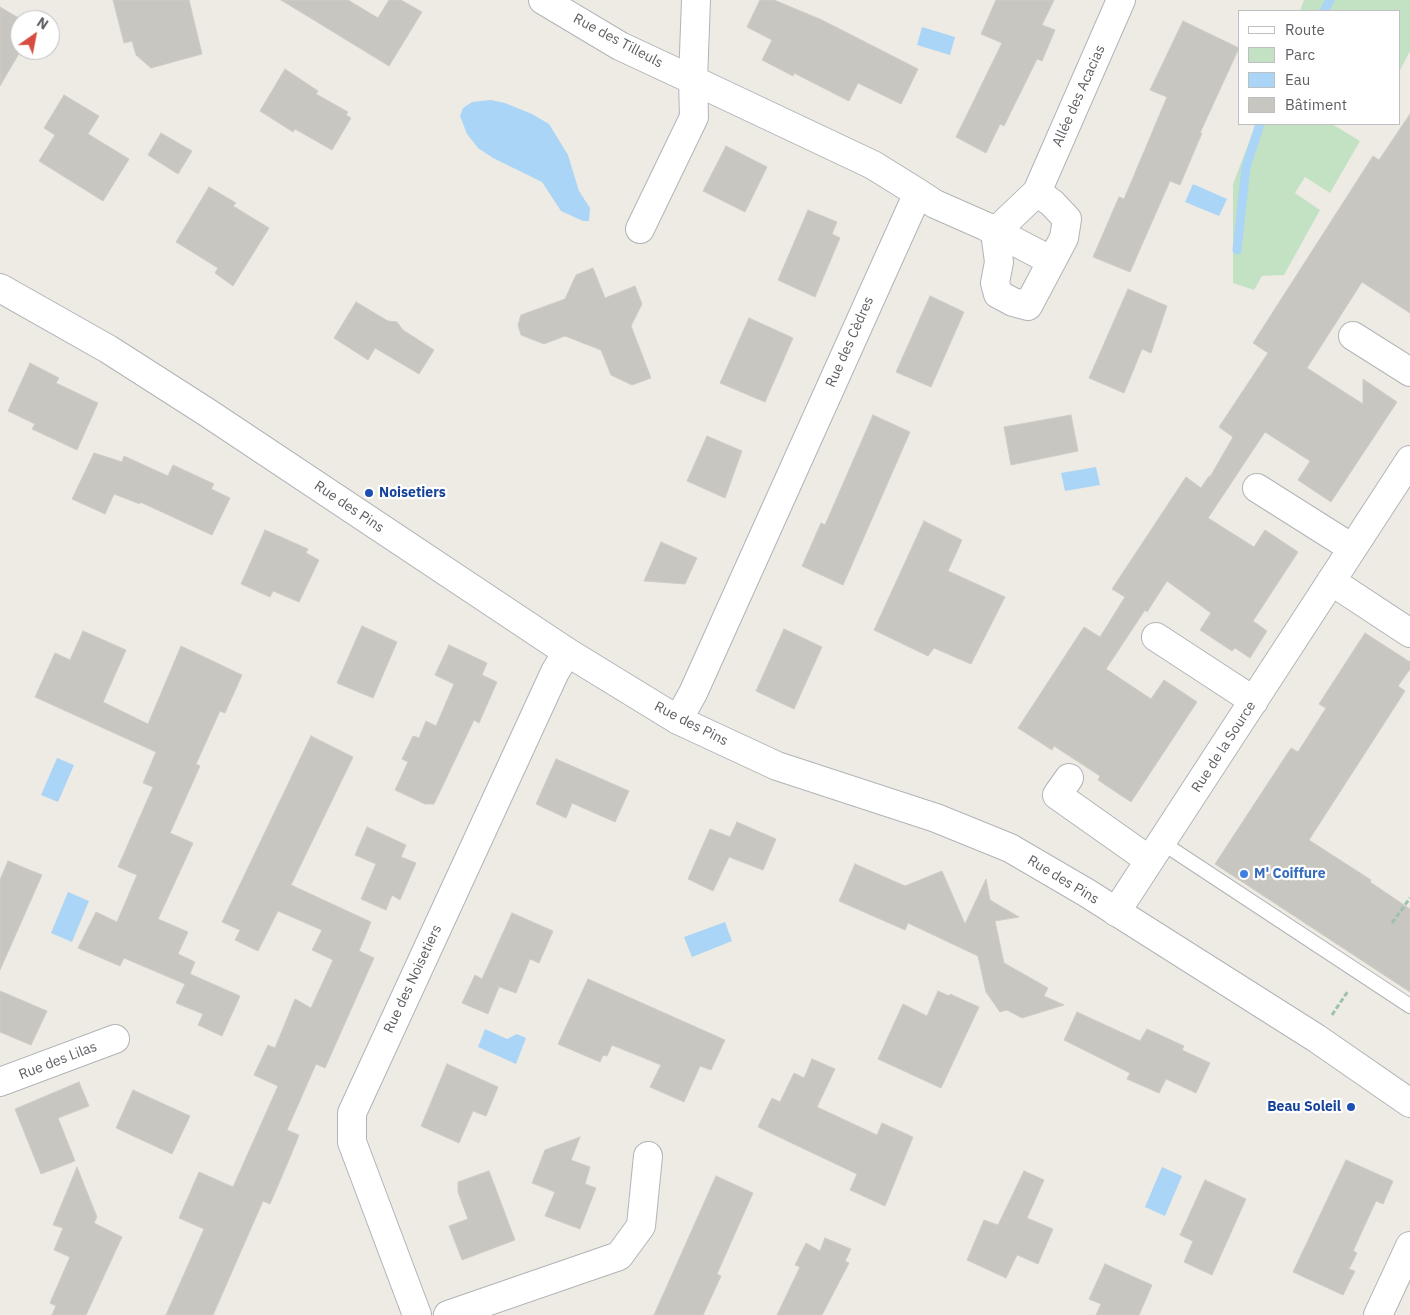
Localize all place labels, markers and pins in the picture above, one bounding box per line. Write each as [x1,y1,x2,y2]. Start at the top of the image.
place label: Noisetiers [379,485,446,501]
marker: Noisetiers [363,487,375,499]
place label: M' Coiffure [1254,866,1325,882]
marker: M' Coiffure [1238,868,1250,880]
place label: Beau Soleil [1267,1099,1341,1115]
marker: Beau Soleil [1345,1101,1357,1113]

